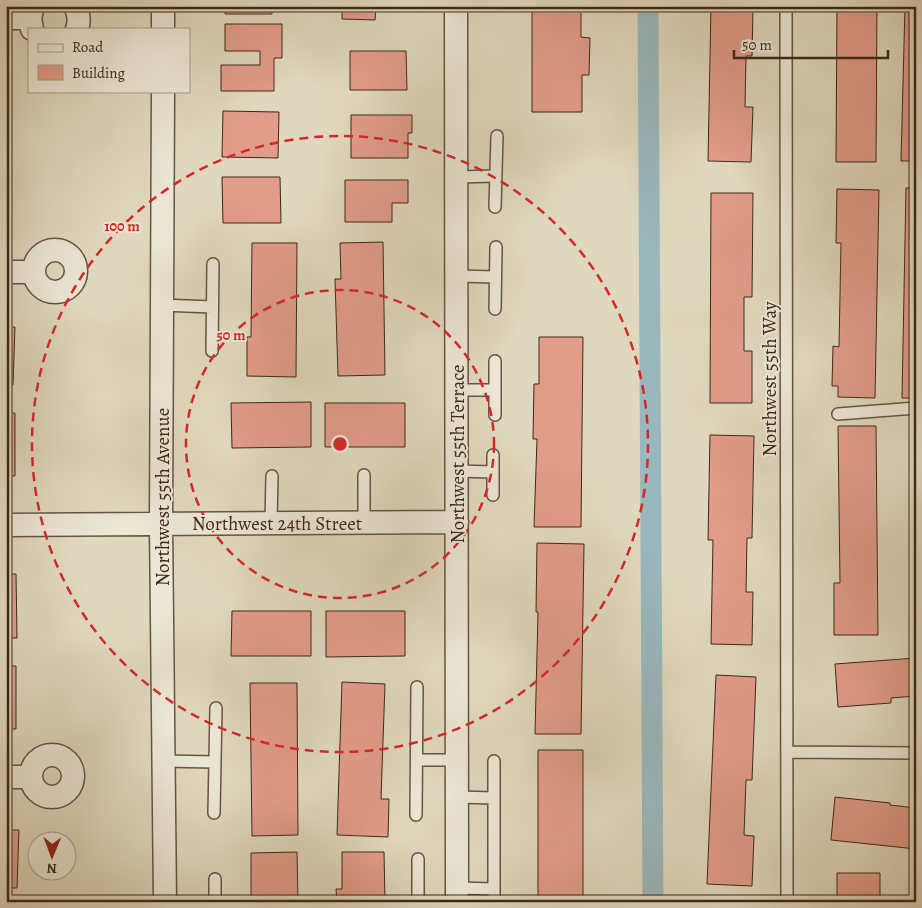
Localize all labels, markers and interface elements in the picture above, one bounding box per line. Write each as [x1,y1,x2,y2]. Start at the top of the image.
legend [28,28,190,92]
scale bar [734,28,888,60]
text: 50 m [742,35,772,55]
text: Road [72,37,104,57]
text: Building [72,63,125,83]
text: 100 m [104,216,140,236]
street label: Northwest 55th Way [757,301,783,457]
text: 50 m [216,325,246,345]
street label: Northwest 55th Terrace [445,364,471,544]
street label: Northwest 55th Avenue [150,408,176,586]
centre of rings [331,435,349,453]
street label: Northwest 24th Street [192,511,362,537]
north arrow [28,830,78,880]
text: N [47,859,57,878]

